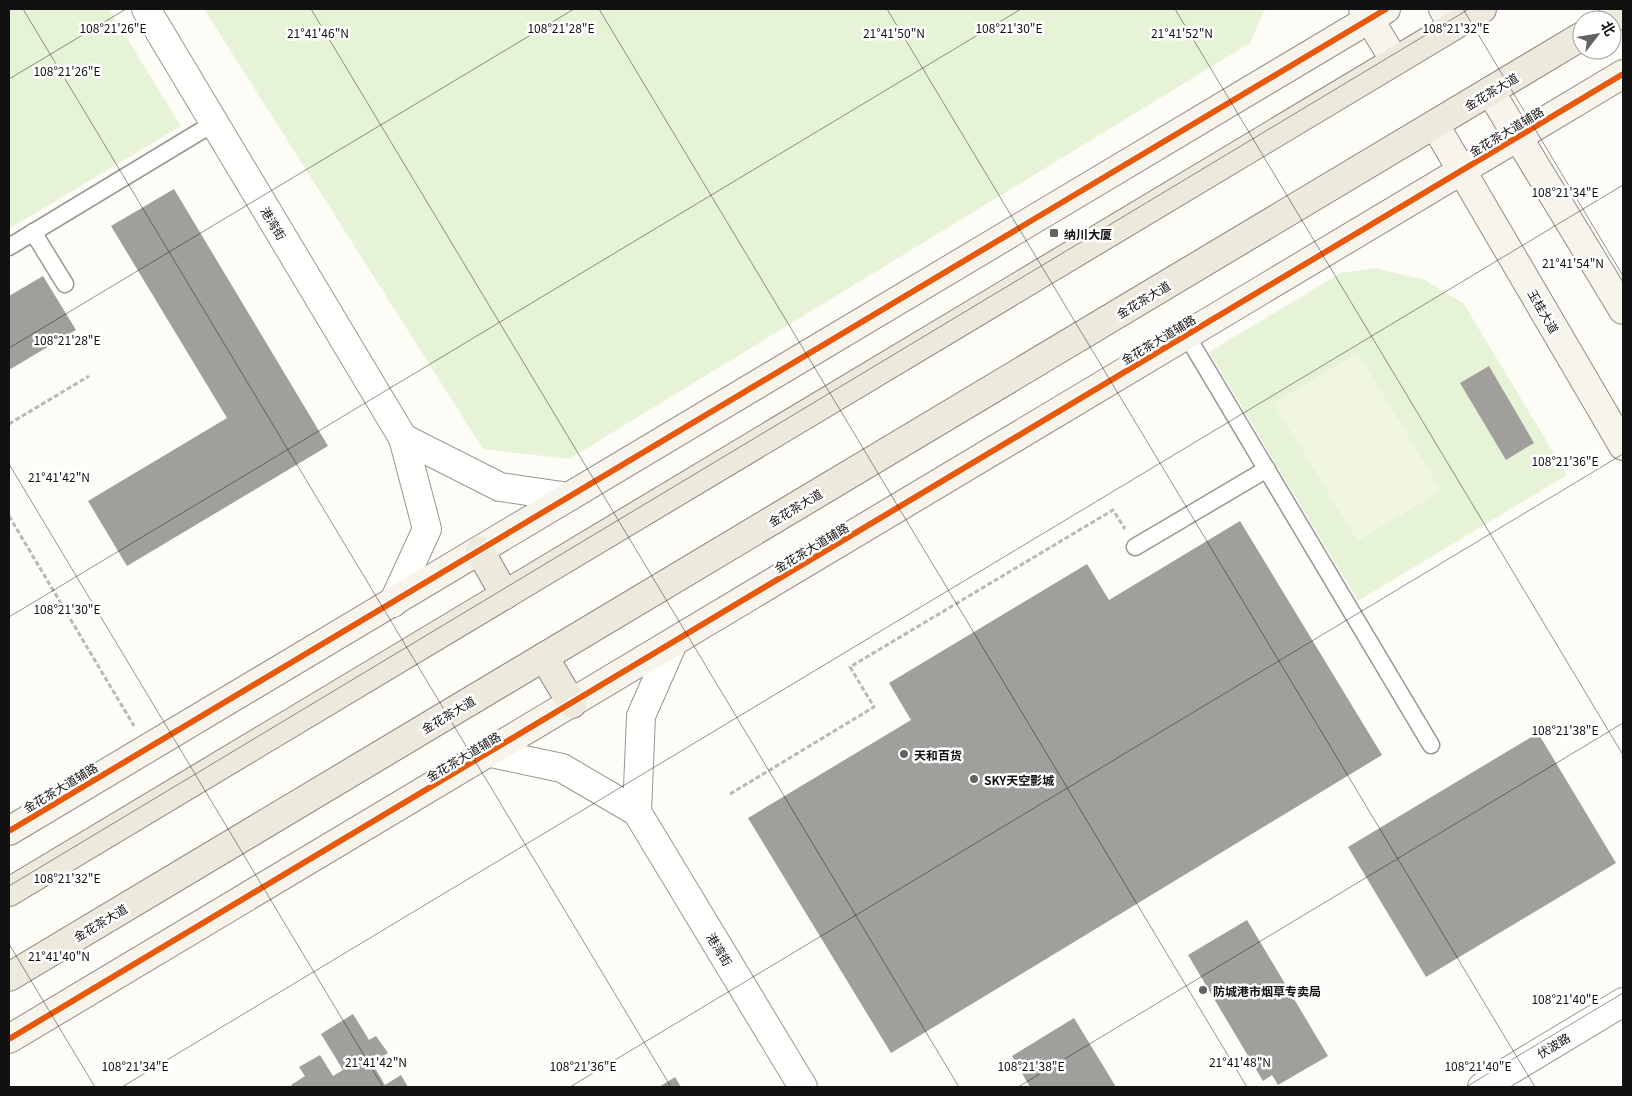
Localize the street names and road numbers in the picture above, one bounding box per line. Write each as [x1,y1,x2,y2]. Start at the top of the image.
street label: 金花茶大道 [1461,68,1521,114]
street label: 金花茶大道辅路 [1466,102,1546,160]
street label: 港湾街 [257,203,291,243]
street label: 金花茶大道 [1113,276,1173,322]
street label: 玉桂大道 [1525,286,1563,336]
street label: 金花茶大道辅路 [1118,310,1198,368]
street label: 金花茶大道 [765,484,825,530]
street label: 金花茶大道辅路 [771,518,851,576]
street label: 金花茶大道 [418,691,478,737]
street label: 金花茶大道辅路 [423,727,503,785]
street label: 金花茶大道辅路 [20,758,100,816]
street label: 金花茶大道 [70,899,130,945]
street label: 港湾街 [703,929,737,969]
street label: 伏波路 [1533,1028,1573,1062]

